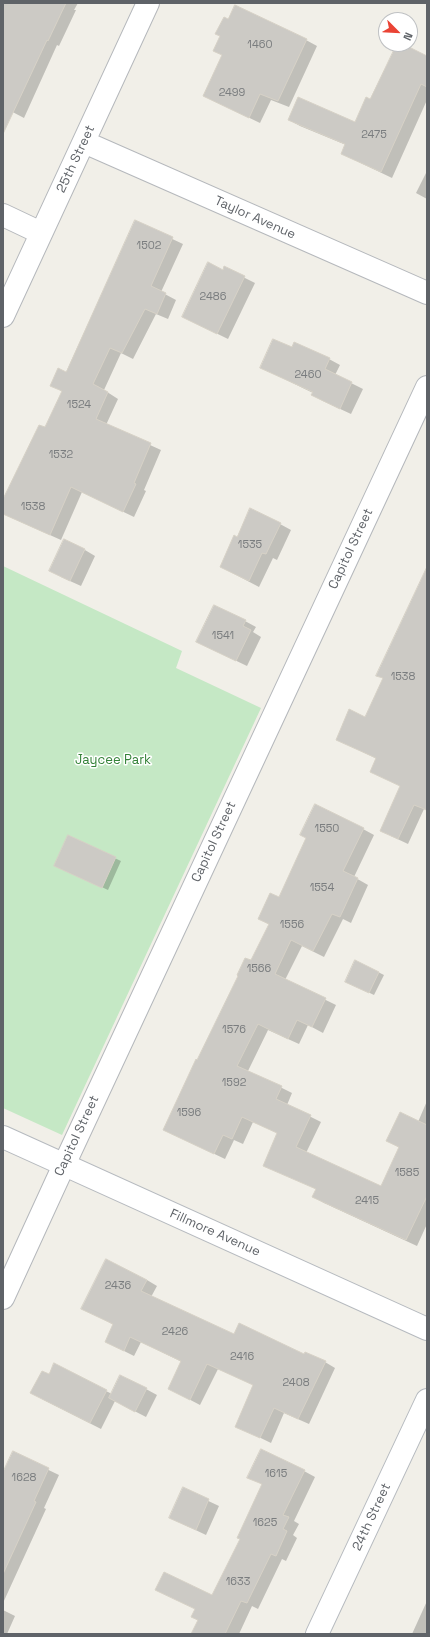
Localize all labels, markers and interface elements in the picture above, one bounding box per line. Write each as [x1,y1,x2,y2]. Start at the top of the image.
north arrow [378,12,418,52]
text: N [400,30,416,43]
house number: 1460 [247,38,273,52]
house number: 2499 [219,86,245,100]
street label: 25th Street [54,123,98,195]
house number: 2475 [361,128,387,142]
street label: Taylor Avenue [212,193,298,243]
house number: 1502 [137,239,161,253]
house number: 2486 [200,290,226,304]
house number: 2460 [295,368,321,382]
house number: 1524 [67,398,91,412]
house number: 1532 [49,448,73,462]
house number: 1538 [21,500,45,514]
street label: Capitol Street [325,506,377,592]
house number: 1535 [238,538,262,552]
house number: 1541 [212,629,234,643]
house number: 1538 [391,670,415,684]
park label: Jaycee Park [75,752,151,768]
street label: Capitol Street [188,799,240,885]
house number: 1550 [315,822,339,836]
house number: 1554 [310,881,334,895]
house number: 1556 [280,918,304,932]
house number: 1566 [247,962,271,976]
house number: 1576 [222,1023,246,1037]
house number: 1592 [222,1076,246,1090]
street label: Capitol Street [51,1093,103,1179]
house number: 1596 [177,1106,201,1120]
house number: 1585 [395,1166,419,1180]
house number: 2415 [355,1194,379,1208]
street label: Fillmore Avenue [167,1206,263,1260]
house number: 2436 [105,1279,131,1293]
house number: 2426 [162,1325,188,1339]
house number: 2416 [230,1350,254,1364]
house number: 2408 [282,1376,310,1390]
house number: 1615 [265,1467,287,1481]
house number: 1628 [12,1471,36,1485]
street label: 24th Street [350,1481,394,1553]
house number: 1625 [253,1516,277,1530]
house number: 1633 [226,1575,250,1589]

